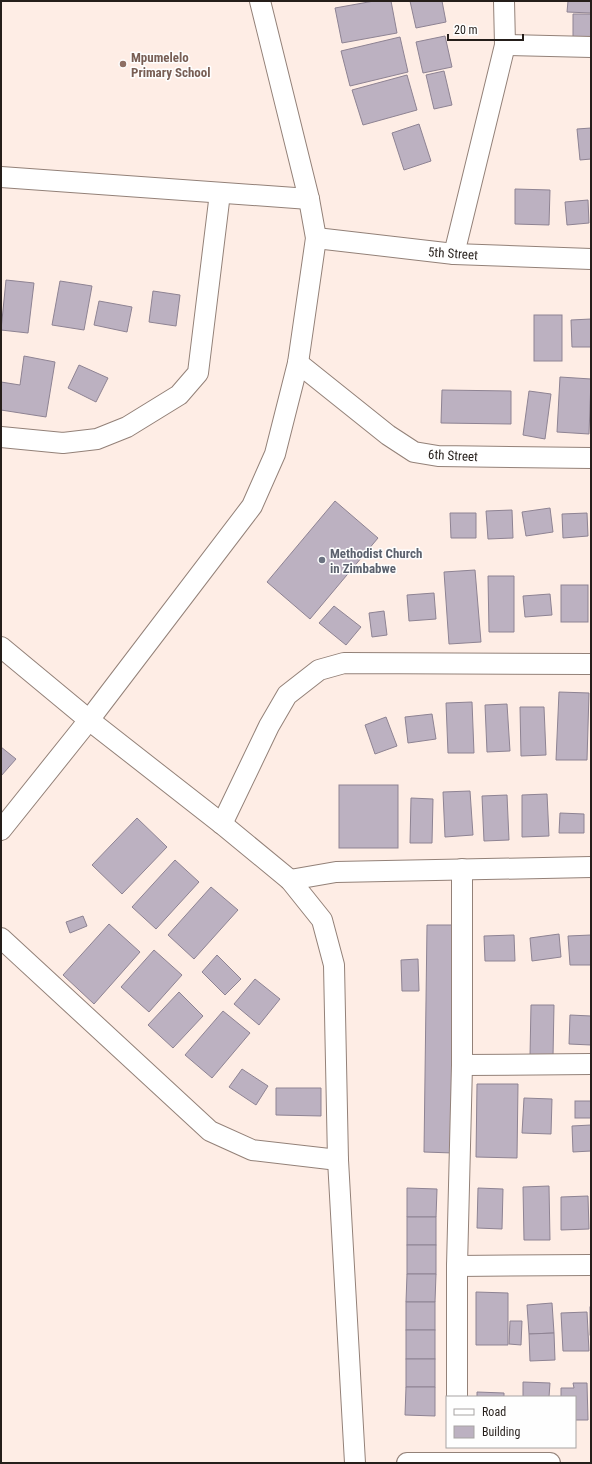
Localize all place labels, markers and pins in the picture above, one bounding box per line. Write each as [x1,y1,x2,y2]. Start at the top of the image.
place label: Mpumelelo Primary School [131,50,211,80]
marker: Mpumelelo Primary School [118,59,128,69]
place label: Methodist Church in Zimbabwe [330,546,422,576]
marker: Methodist Church in Zimbabwe [317,555,327,565]

